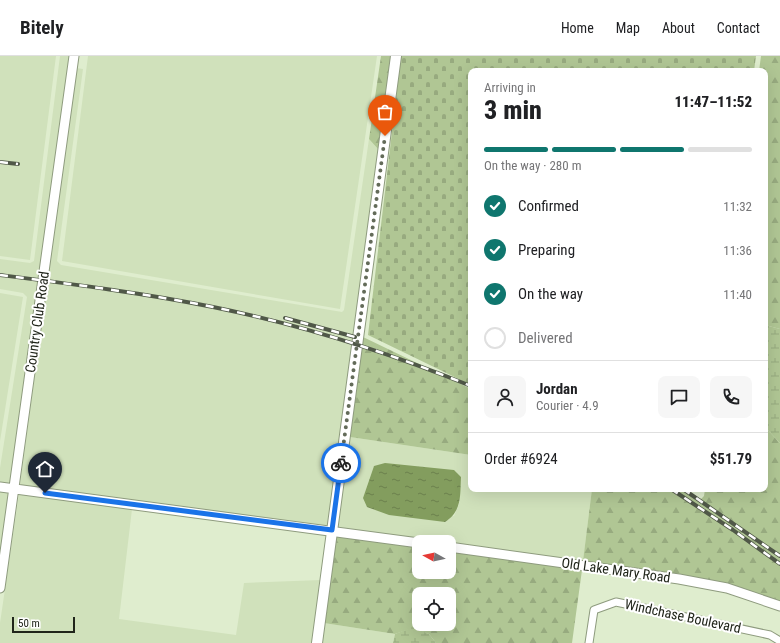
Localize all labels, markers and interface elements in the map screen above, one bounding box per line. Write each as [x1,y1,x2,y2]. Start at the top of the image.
text: Bitely [20,16,64,39]
text: Home [561,20,594,36]
text: Map [616,20,640,36]
text: About [662,20,695,36]
text: Contact [717,20,760,36]
text: Arriving in [484,80,536,95]
text: 11:47–11:52 [674,93,752,111]
pin [368,95,402,136]
text: 3 min [484,95,542,125]
icon: bag [374,101,396,123]
text: On the way · 280 m [484,158,581,173]
icon: check [484,195,506,217]
text: Confirmed [518,197,579,215]
text: 11:32 [723,199,752,214]
icon: check [484,239,506,261]
text: Preparing [518,241,575,259]
text: 11:36 [723,243,752,258]
street label: Country Club Road [22,270,52,374]
icon: check [484,283,506,305]
text: On the way [518,285,583,303]
text: 11:40 [723,287,752,302]
text: Delivered [518,329,573,347]
button: person [484,376,526,418]
button: chat [658,376,700,418]
button: phone [710,376,752,418]
text: Jordan [536,380,578,398]
text: Courier · 4.9 [536,398,599,413]
courier [321,443,361,483]
text: Order #6924 [484,450,558,468]
text: $51.79 [710,450,752,468]
pin [28,452,62,493]
icon: bike [330,452,352,474]
icon: home [34,458,56,480]
north arrow [412,535,456,579]
map controls [412,535,456,631]
street label: Old Lake Mary Road [560,554,672,586]
button: locate [412,587,456,631]
street label: Windchase Boulevard [623,596,743,636]
scale bar [12,615,75,634]
text: 50 m [18,617,40,630]

